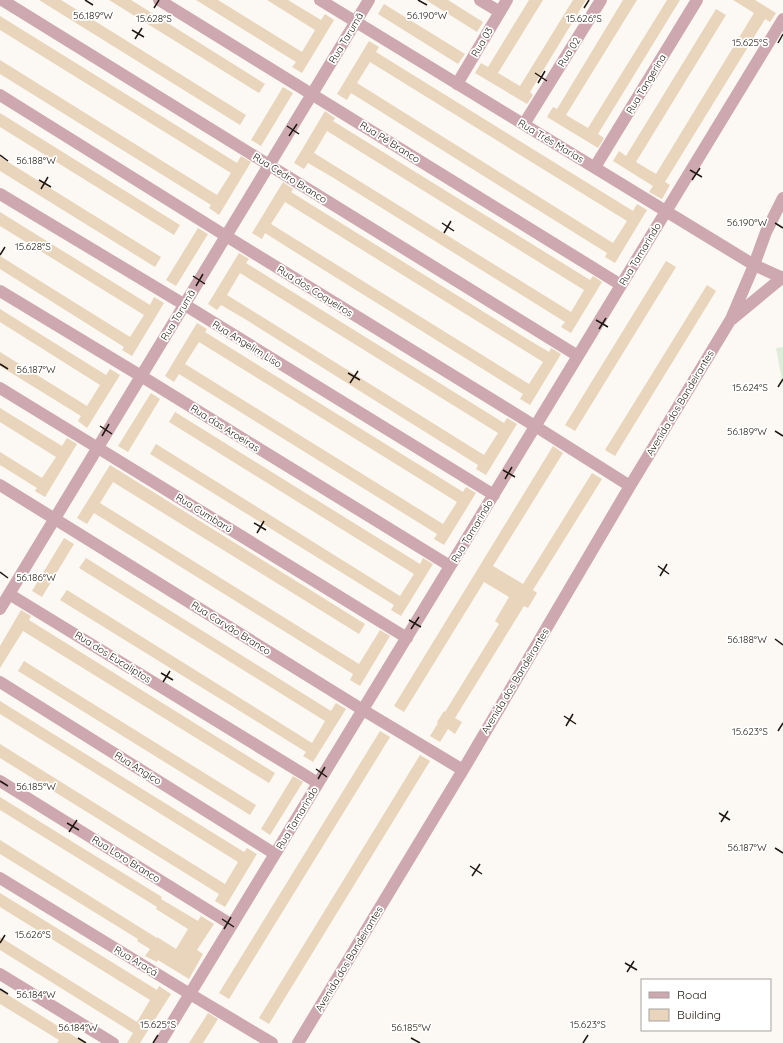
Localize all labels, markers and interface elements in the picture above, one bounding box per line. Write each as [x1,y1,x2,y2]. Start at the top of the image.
text: 56.189°W [73,9,113,22]
text: 56.190°W [407,9,448,22]
street label: Rua Tarumã [326,10,366,66]
text: 15.628°S [136,12,172,25]
text: 15.626°S [566,12,602,25]
street label: Rua 03 [468,25,496,59]
street label: Rua 02 [555,34,583,69]
text: 15.625°S [732,36,768,49]
street label: Rua Tangerina [623,52,669,116]
street label: Rua Três Marias [516,116,586,166]
street label: Rua Pé Branco [357,118,423,166]
street label: Rua Cedro Branco [251,150,329,206]
text: 56.188°W [16,154,56,167]
text: 56.190°W [727,216,768,229]
street label: Rua Tamarindo [616,220,664,288]
text: 15.628°S [15,240,51,253]
street label: Rua dos Coqueiros [275,262,356,320]
street label: Rua Tarumã [158,287,198,343]
street label: Rua Angelim Liso [210,317,284,371]
street label: Avenida dos Bandeirantes [643,348,717,458]
text: 56.187°W [16,363,56,376]
text: 15.624°S [732,381,768,394]
street label: Rua das Aroeiras [188,402,262,455]
text: 56.189°W [727,425,767,438]
street label: Rua Cumbarú [173,491,235,535]
street label: Rua Tamarindo [448,497,496,565]
text: 56.186°W [16,571,56,584]
street label: Rua Carvão Branco [189,598,273,658]
street label: Avenida dos Bandeirantes [478,626,552,736]
street label: Rua dos Eucaliptos [72,628,154,686]
text: 56.188°W [727,633,767,646]
text: 15.623°S [732,725,768,738]
street label: Rua Angico [112,748,164,788]
text: 56.185°W [16,780,56,793]
street label: Rua Tamarindo [273,784,321,852]
street label: Rua Loro Branco [89,833,163,885]
text: 56.187°W [727,841,767,854]
street label: Avenida dos Bandeirantes [312,904,386,1014]
text: 15.626°S [15,928,51,941]
street label: Rua Araçá [112,943,160,979]
legend [641,979,771,1031]
text: Road [677,987,707,1002]
text: 56.184°W [16,988,56,1001]
text: Building [677,1007,721,1022]
text: 15.625°S [140,1018,176,1031]
text: 15.623°S [570,1018,606,1031]
text: 56.184°W [58,1021,98,1034]
text: 56.185°W [391,1021,431,1034]

